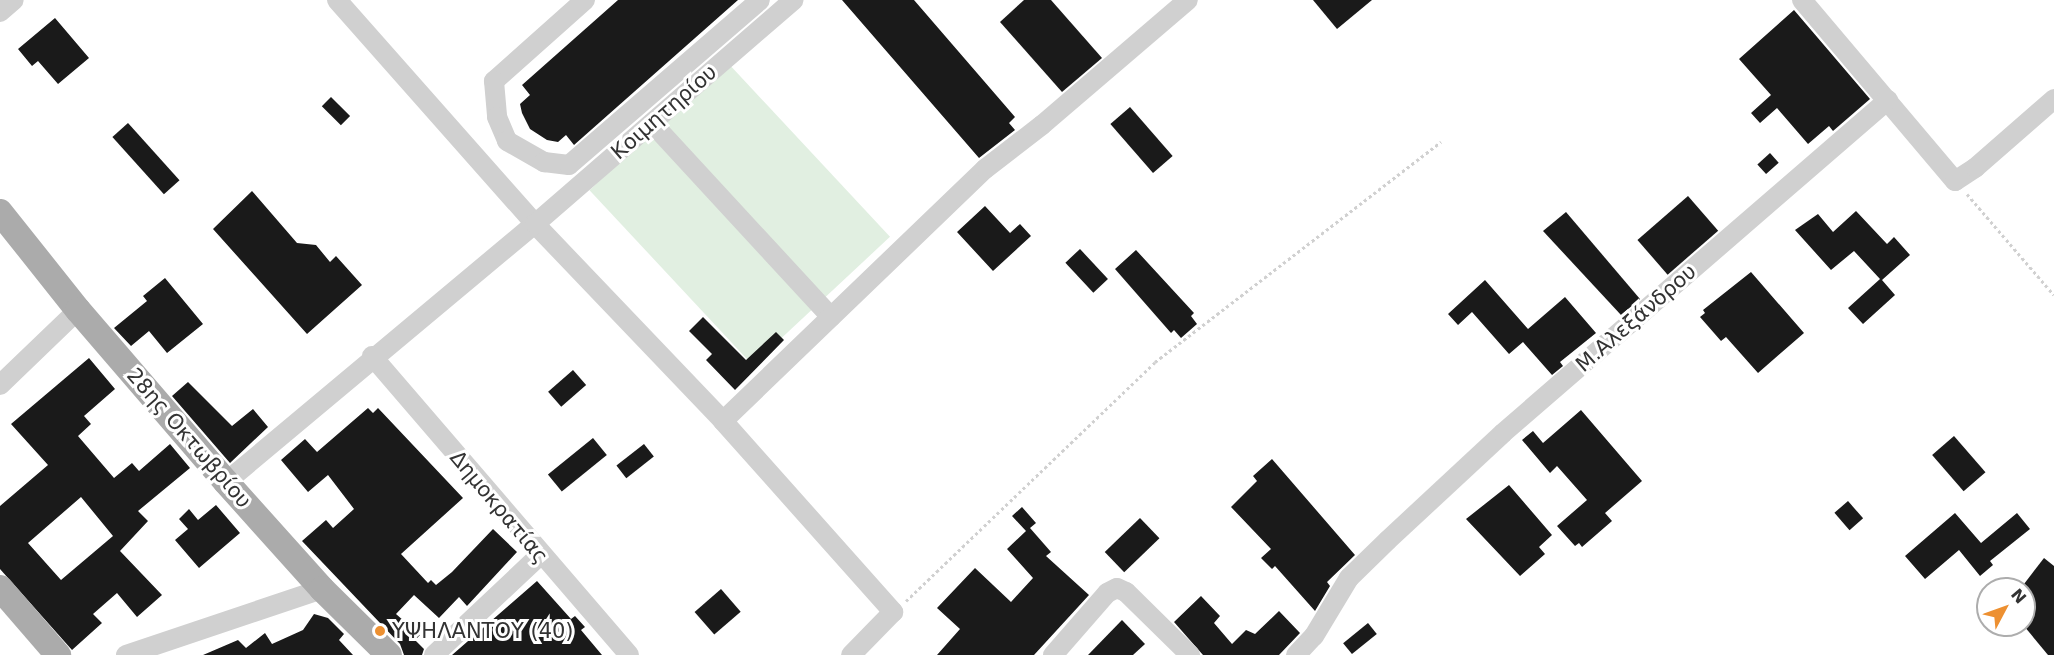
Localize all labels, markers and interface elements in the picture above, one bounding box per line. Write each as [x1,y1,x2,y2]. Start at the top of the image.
street label: Κοιμητηρίου [606,59,722,165]
street label: Μ.Αλεξάνδρου [1571,259,1701,377]
street label: 28ης Οκτωβρίου [121,363,257,513]
street label: Δημοκρατίας [445,446,553,568]
north arrow [1976,577,2036,637]
text: N [2007,585,2030,607]
place label: ΥΨΗΛΑΝΤΟΥ (40) [392,618,574,644]
marker: ΥΨΗΛΑΝΤΟΥ (40) [373,624,387,638]

